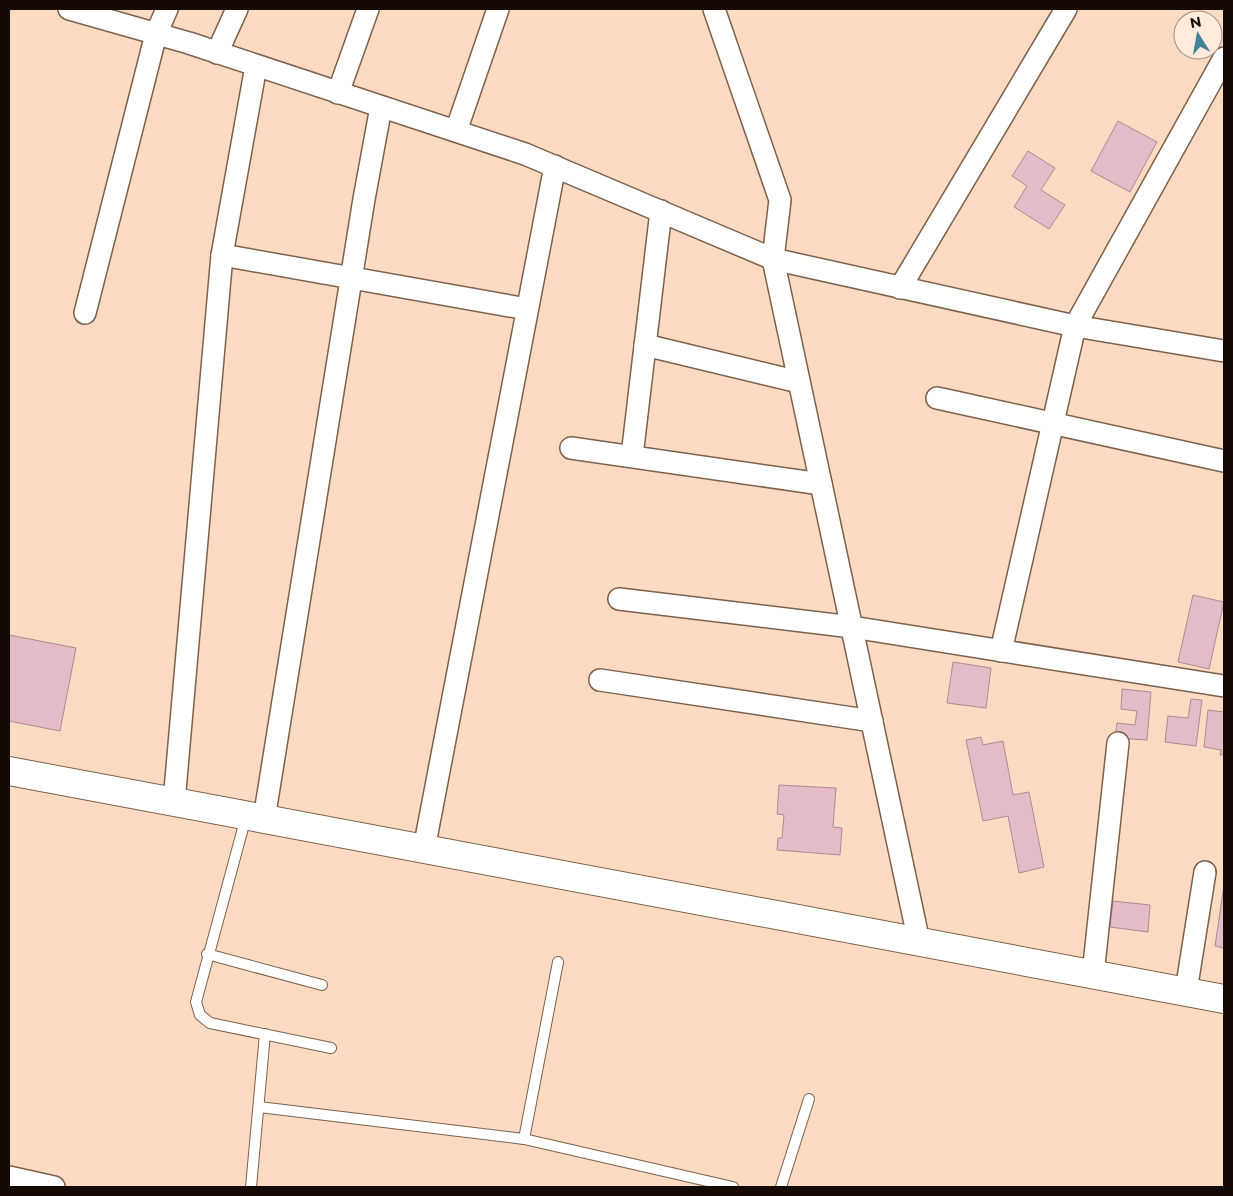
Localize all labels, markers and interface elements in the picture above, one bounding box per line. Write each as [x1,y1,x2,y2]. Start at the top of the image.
north arrow [1173,10,1223,60]
text: N [1188,12,1203,32]

